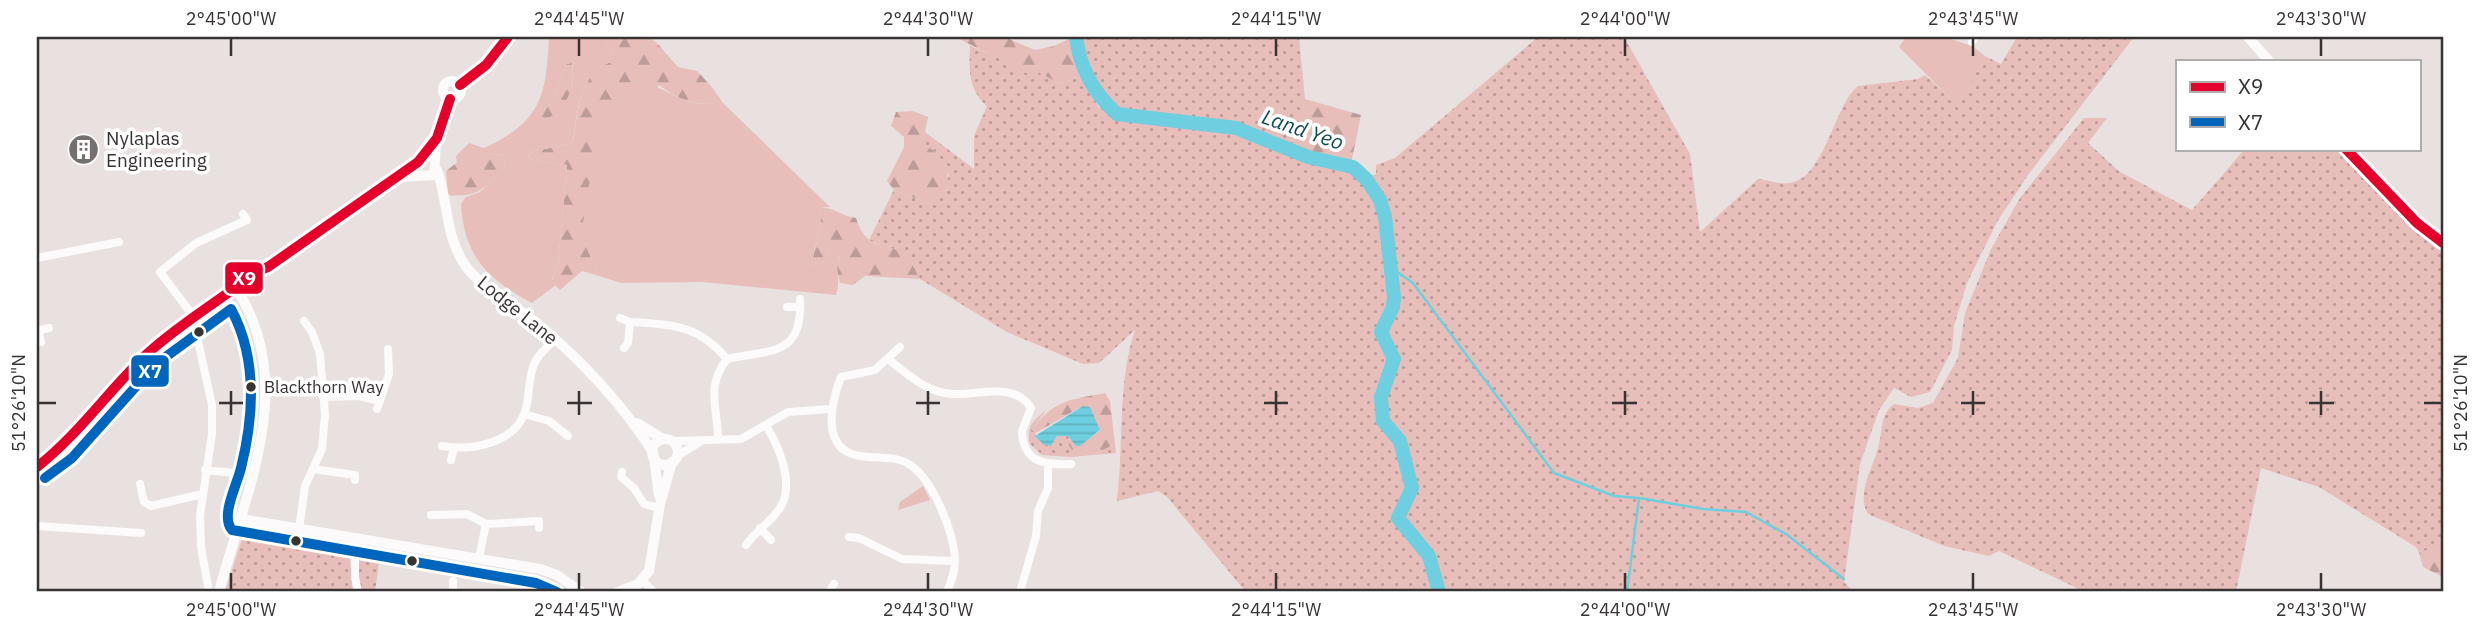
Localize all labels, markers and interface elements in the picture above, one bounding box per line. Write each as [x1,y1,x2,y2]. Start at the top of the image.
text: 2°45'00"W [186,7,276,30]
text: 2°44'45"W [534,7,624,30]
text: 2°44'30"W [883,7,973,30]
text: 2°44'15"W [1231,7,1321,30]
text: 2°44'00"W [1580,7,1670,30]
text: 2°43'45"W [1928,7,2018,30]
text: 2°43'30"W [2276,7,2366,30]
legend [2176,60,2420,150]
text: X9 [2238,72,2263,100]
water label: Land Yeo [1258,102,1348,156]
text: X7 [2238,108,2263,136]
place label: Nylaplas Engineering [106,126,207,172]
building icon: Nylaplas Engineering [66,132,100,166]
line badge: X9 [224,261,264,295]
text: X9 [232,266,256,290]
street label: Lodge Lane [473,270,563,350]
unlabelled marker [192,325,206,339]
text: 51°26'10"N [7,354,30,452]
line badge: X7 [130,354,170,388]
text: 51°26'10"N [2449,354,2472,452]
text: X7 [138,359,162,383]
place label: Blackthorn Way [264,376,384,398]
marker: Blackthorn Way [244,380,258,394]
unlabelled marker [289,534,303,548]
unlabelled marker [405,554,419,568]
text: 2°45'00"W [186,598,276,621]
text: 2°44'45"W [534,598,624,621]
text: 2°44'30"W [883,598,973,621]
text: 2°44'15"W [1231,598,1321,621]
text: 2°44'00"W [1580,598,1670,621]
text: 2°43'45"W [1928,598,2018,621]
text: 2°43'30"W [2276,598,2366,621]

